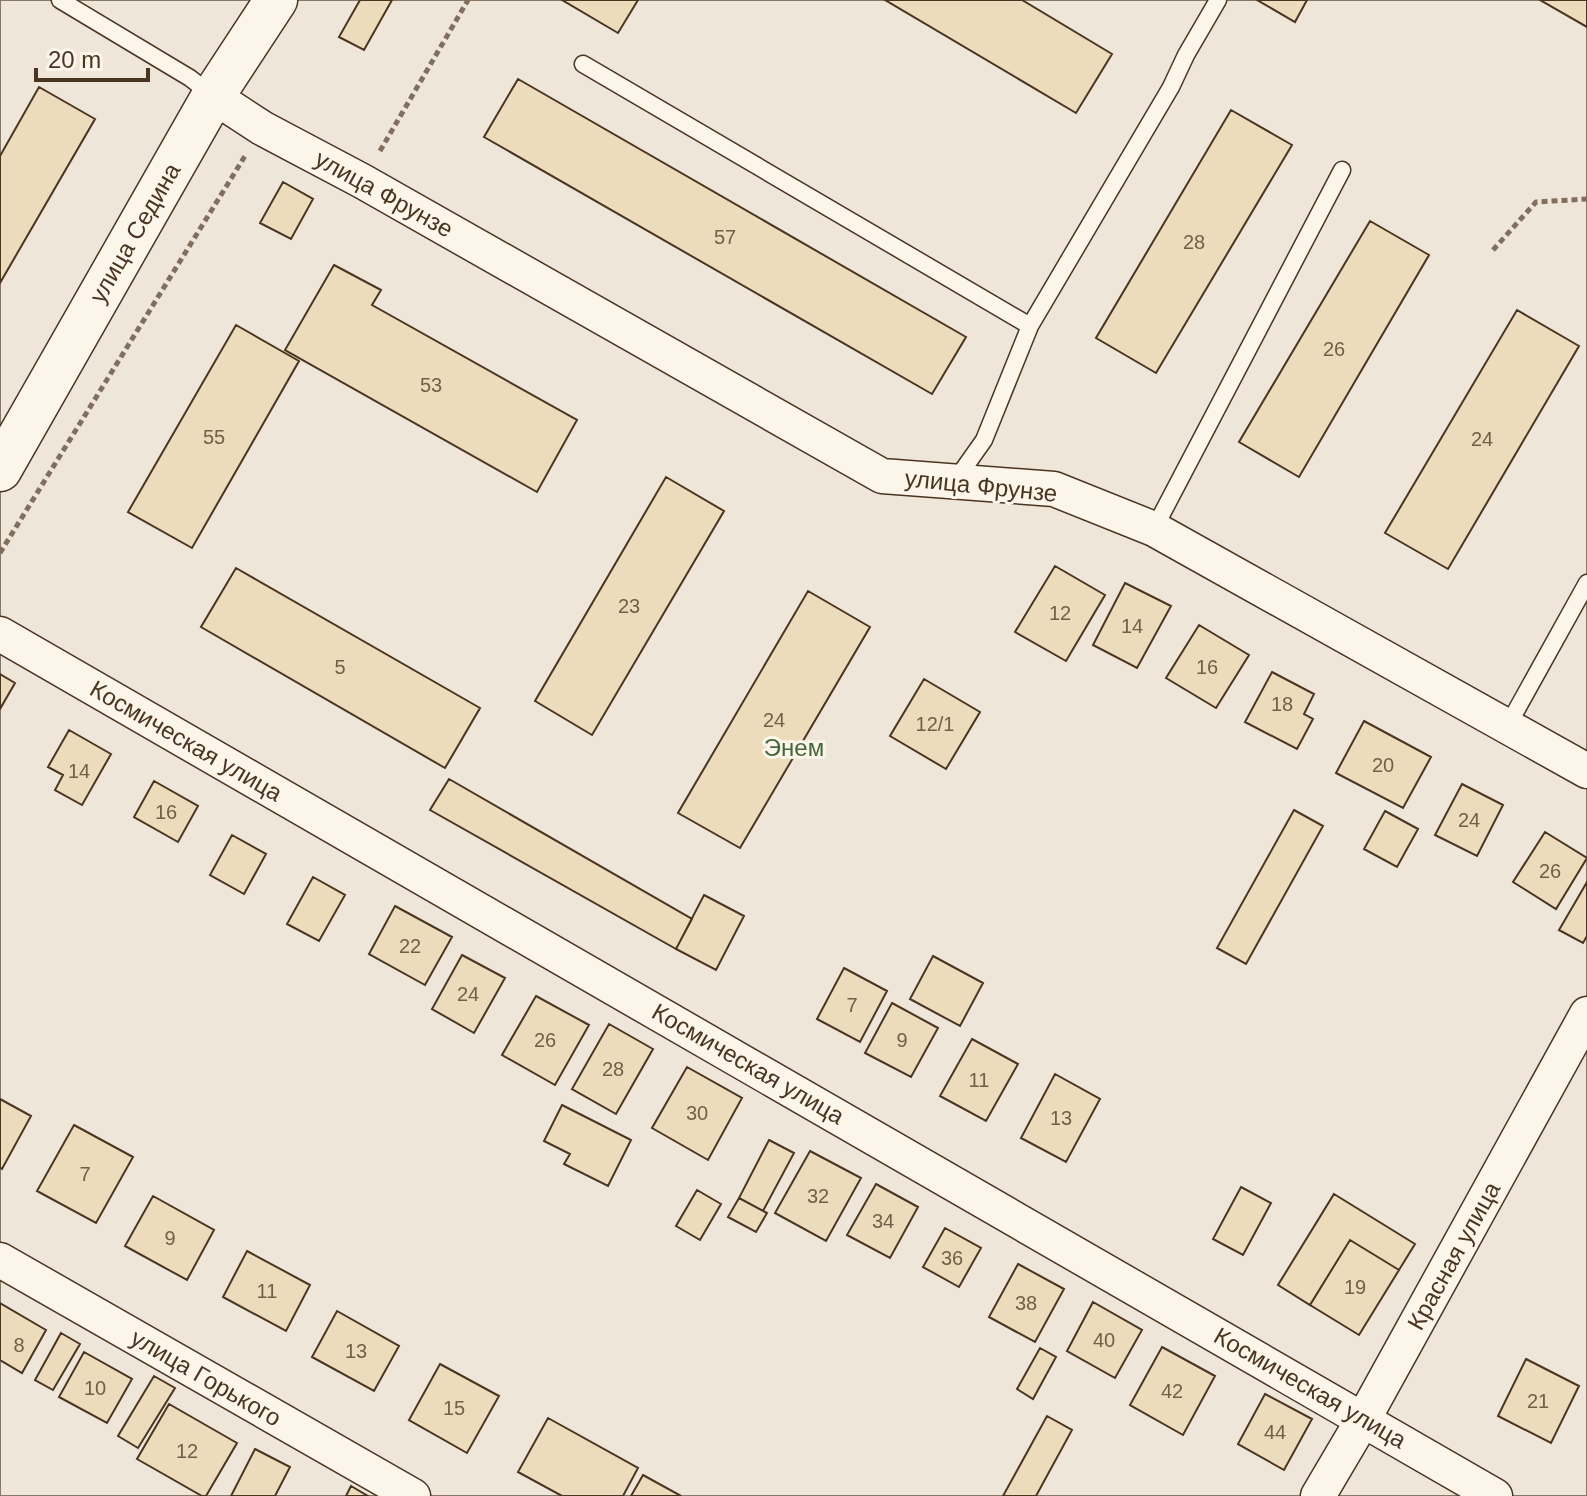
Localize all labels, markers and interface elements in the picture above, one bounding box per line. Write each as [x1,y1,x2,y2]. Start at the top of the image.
scale bar [36,32,148,82]
text: 20 m [48,46,101,73]
street label: улица Фрунзе [311,145,458,243]
street label: улица Седина [84,158,186,307]
house number: 57 [714,226,736,248]
house number: 28 [1183,231,1205,253]
house number: 26 [1323,338,1345,360]
house number: 53 [420,374,442,396]
house number: 55 [203,426,225,448]
house number: 24 [1471,428,1493,450]
street label: улица Фрунзе [903,464,1059,507]
house number: 23 [618,595,640,617]
house number: 12 [1049,602,1071,624]
house number: 14 [1121,615,1143,637]
house number: 5 [334,656,346,678]
house number: 16 [1196,656,1218,678]
street label: Космическая улица [85,675,288,807]
house number: 18 [1271,693,1293,715]
house number: 24 [763,709,785,731]
house number: 12/1 [916,713,954,735]
park label: Энем [764,734,824,761]
house number: 20 [1372,754,1394,776]
house number: 14 [68,760,90,782]
house number: 16 [155,801,177,823]
house number: 24 [1458,809,1480,831]
house number: 26 [1539,860,1561,882]
house number: 22 [399,935,421,957]
house number: 24 [457,983,479,1005]
house number: 7 [846,994,858,1016]
street label: Космическая улица [647,998,850,1130]
house number: 26 [534,1029,556,1051]
house number: 9 [896,1029,908,1051]
house number: 28 [602,1058,624,1080]
house number: 11 [969,1069,989,1091]
house number: 30 [686,1102,708,1124]
house number: 13 [1050,1107,1072,1129]
house number: 7 [79,1163,91,1185]
street label: Красная улица [1402,1177,1506,1334]
house number: 32 [807,1185,829,1207]
house number: 34 [872,1210,894,1232]
house number: 9 [164,1227,176,1249]
house number: 36 [941,1247,963,1269]
house number: 19 [1344,1276,1366,1298]
house number: 11 [257,1280,277,1302]
house number: 38 [1015,1292,1037,1314]
street label: Космическая улица [1209,1322,1412,1454]
street label: улица Горького [126,1324,286,1431]
house number: 40 [1093,1329,1115,1351]
house number: 8 [13,1334,25,1356]
house number: 13 [345,1340,367,1362]
house number: 10 [84,1377,106,1399]
house number: 42 [1161,1380,1183,1402]
house number: 21 [1527,1390,1549,1412]
house number: 15 [443,1397,465,1419]
house number: 44 [1264,1421,1286,1443]
house number: 12 [176,1440,198,1462]

